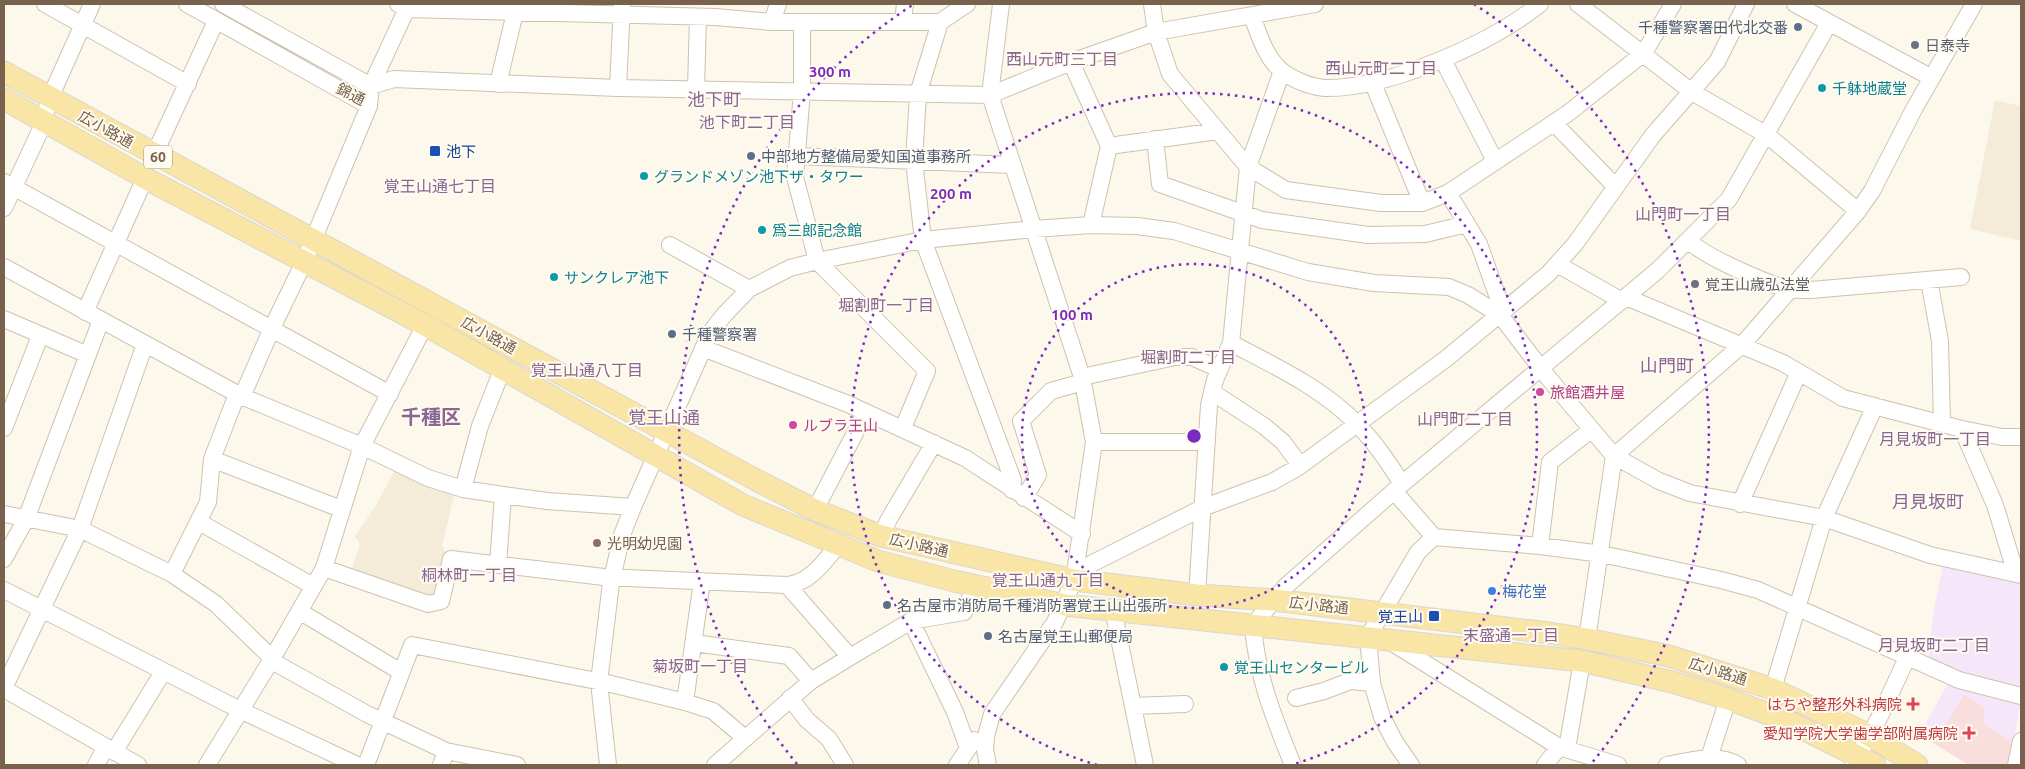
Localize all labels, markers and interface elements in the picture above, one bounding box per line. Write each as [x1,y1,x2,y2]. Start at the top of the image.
place label: 千種警察署田代北交番 [1638,19,1788,36]
marker: 千種警察署田代北交番 [1792,21,1804,33]
place label: 日泰寺 [1925,37,1970,54]
marker: 日泰寺 [1909,39,1921,51]
district label: 西山元町三丁目 [1006,50,1118,68]
district label: 西山元町二丁目 [1325,59,1437,77]
text: 300 m [809,63,851,80]
street label: 錦通 [334,80,368,108]
place label: 千躰地蔵堂 [1832,80,1907,97]
marker: 千躰地蔵堂 [1816,82,1828,94]
district label: 池下町 [687,89,741,109]
street label: 広小路通 [76,107,136,151]
district label: 池下町二丁目 [699,113,795,131]
place label: 池下 [446,143,476,160]
marker: 池下 [428,144,442,158]
road number: 60 [144,146,172,168]
place label: 中部地方整備局愛知国道事務所 [761,148,971,165]
marker: 中部地方整備局愛知国道事務所 [745,150,757,162]
place label: グランドメゾン池下ザ・タワー [654,168,864,185]
marker: グランドメゾン池下ザ・タワー [638,170,650,182]
district label: 覚王山通七丁目 [384,177,496,195]
text: 200 m [930,185,972,202]
district label: 山門町一丁目 [1635,205,1731,223]
place label: 爲三郎記念館 [772,222,862,239]
marker: 爲三郎記念館 [756,224,768,236]
place label: サンクレア池下 [564,269,669,286]
marker: サンクレア池下 [548,271,560,283]
place label: 覚王山歳弘法堂 [1705,276,1810,293]
marker: 覚王山歳弘法堂 [1689,278,1701,290]
district label: 堀割町一丁目 [838,296,934,314]
text: 100 m [1051,306,1093,323]
street label: 広小路通 [459,313,519,357]
place label: 千種警察署 [682,326,757,343]
marker: 千種警察署 [666,328,678,340]
district label: 堀割町二丁目 [1140,348,1236,366]
district label: 山門町 [1640,355,1694,375]
district label: 覚王山通八丁目 [531,361,643,379]
place label: 旅館酒井屋 [1550,384,1625,401]
marker: 旅館酒井屋 [1534,386,1546,398]
district label: 千種区 [401,405,461,428]
district label: 覚王山通 [628,407,700,427]
district label: 山門町二丁目 [1417,410,1513,428]
place label: ルブラ王山 [803,417,878,434]
marker: ルブラ王山 [787,419,799,431]
centre of rings [1185,427,1203,445]
district label: 月見坂町一丁目 [1879,430,1991,448]
district label: 月見坂町 [1892,491,1964,511]
street label: 広小路通 [888,530,950,560]
place label: 光明幼児園 [607,535,682,552]
marker: 光明幼児園 [591,537,603,549]
district label: 桐林町一丁目 [421,566,517,584]
district label: 覚王山通九丁目 [992,571,1104,589]
place label: 梅花堂 [1502,583,1547,600]
marker: 梅花堂 [1486,585,1498,597]
street label: 広小路通 [1288,593,1350,617]
place label: 名古屋市消防局千種消防署覚王山出張所 [897,597,1167,614]
marker: 名古屋市消防局千種消防署覚王山出張所 [881,599,893,611]
place label: 覚王山 [1378,608,1423,625]
marker: 覚王山 [1427,609,1441,623]
district label: 末盛通一丁目 [1463,626,1559,644]
place label: 名古屋覚王山郵便局 [998,628,1133,645]
marker: 名古屋覚王山郵便局 [982,630,994,642]
district label: 月見坂町二丁目 [1878,636,1990,654]
street label: 広小路通 [1687,654,1749,688]
district label: 菊坂町一丁目 [652,657,748,675]
place label: 覚王山センタービル [1234,659,1369,676]
marker: 覚王山センタービル [1218,661,1230,673]
place label: はちや整形外科病院 [1767,696,1902,713]
marker: はちや整形外科病院 [1906,697,1920,711]
place label: 愛知学院大学歯学部附属病院 [1763,725,1958,742]
marker: 愛知学院大学歯学部附属病院 [1962,726,1976,740]

